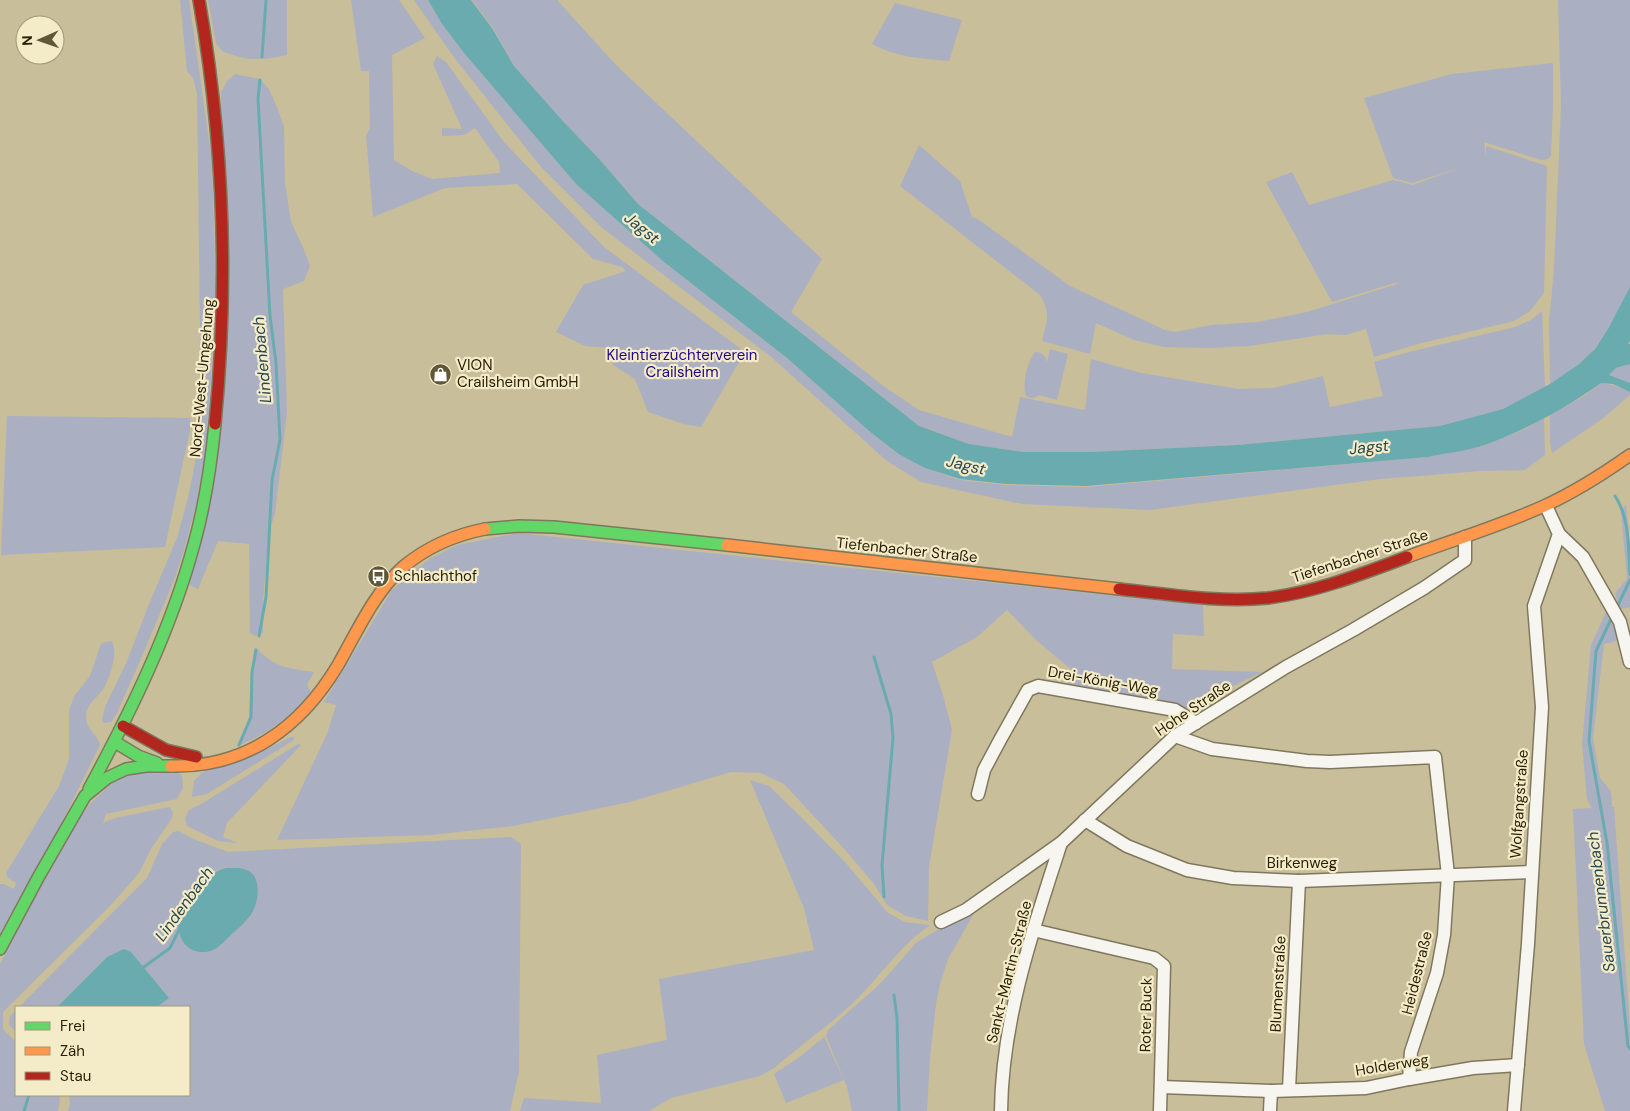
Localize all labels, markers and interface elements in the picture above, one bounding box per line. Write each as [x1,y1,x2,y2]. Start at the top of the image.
north arrow [15,15,65,65]
text: N [18,35,36,46]
water label: Jagst [620,207,665,249]
street label: Nord-West-Umgehung [185,298,219,458]
water label: Lindenbach [248,316,276,404]
park label: Kleintierzüchterverein Crailsheim [607,345,757,382]
place label: VION Crailsheim GmbH [457,355,578,392]
shop icon: VION Crailsheim GmbH [429,362,453,386]
water label: Jagst [1348,435,1390,459]
water label: Jagst [944,450,988,480]
street label: Tiefenbacher Straße [1289,525,1431,587]
street label: Tiefenbacher Straße [835,533,979,567]
bus stop icon: Schlachthof [366,564,390,588]
place label: Schlachthof [394,566,477,586]
street label: Drei-König-Weg [1046,661,1160,701]
street label: Hohe Straße [1151,675,1235,741]
street label: Wolfgangstraße [1505,749,1533,859]
water label: Sauerbrunnenbach [1582,831,1620,973]
street label: Birkenweg [1267,853,1337,873]
water label: Lindenbach [150,863,218,945]
street label: Sankt-Martin-Straße [982,899,1036,1045]
street label: Heidestraße [1397,929,1437,1017]
street label: Blumenstraße [1265,935,1291,1033]
street label: Roter Buck [1135,977,1157,1052]
legend [15,1006,190,1096]
text: Frei [60,1016,85,1036]
text: Zäh [60,1041,85,1061]
street label: Holderweg [1354,1049,1430,1081]
text: Stau [60,1066,91,1086]

